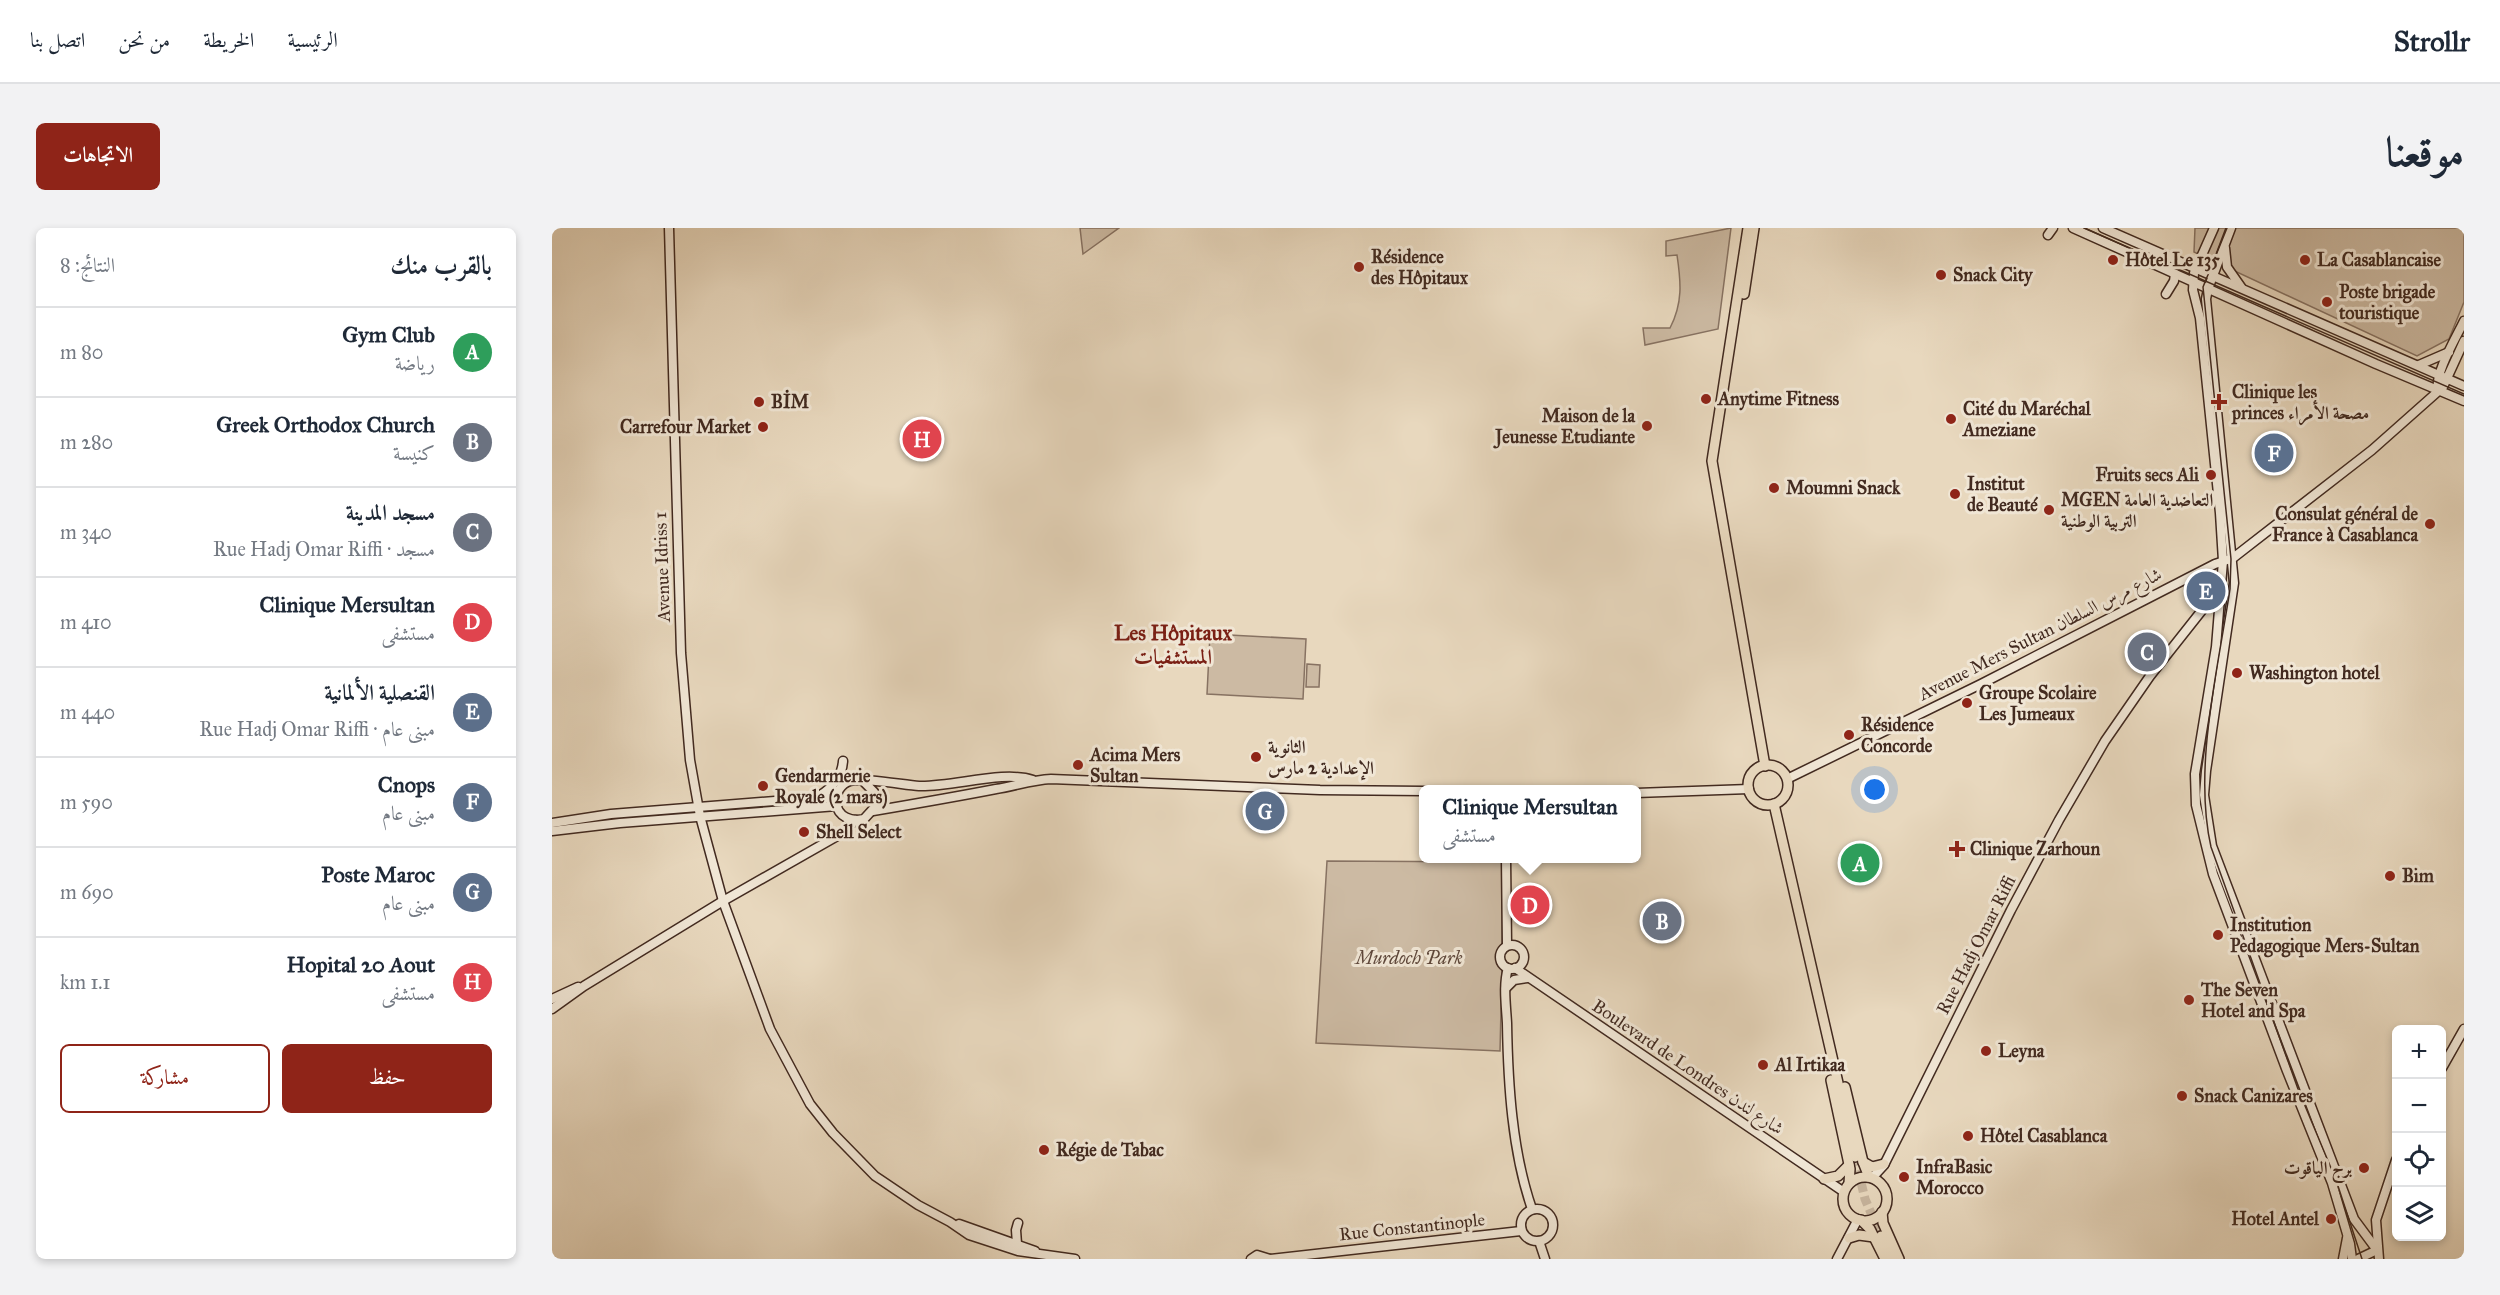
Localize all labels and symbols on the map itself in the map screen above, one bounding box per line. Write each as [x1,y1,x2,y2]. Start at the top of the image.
place label: Résidence des Hôpitaux [1371,246,1469,290]
place label: Hôtel Le 135 [2125,249,2220,272]
place label: La Casablancaise [2317,249,2441,271]
marker: Hôtel Le 135 [2106,253,2120,267]
marker: La Casablancaise [2298,253,2312,267]
marker: Résidence des Hôpitaux [1352,260,1366,274]
place label: Snack City [1953,264,2034,287]
marker: Snack City [1934,268,1948,282]
place label: Poste brigade touristique [2338,281,2436,325]
marker: Poste brigade touristique [2320,295,2334,309]
place label: Clinique les princes مصحة الأمراء [2231,381,2369,426]
place label: Anytime Fitness [1717,388,1840,411]
place label: BİM [771,389,810,413]
marker: Anytime Fitness [1699,392,1713,406]
marker: Clinique les princes مصحة الأمراء [2210,393,2228,411]
marker: BİM [752,395,766,409]
place label: Cité du Maréchal Ameziane [1962,398,2092,441]
place label: Maison de la Jeunesse Etudiante [1493,405,1635,449]
marker: Cité du Maréchal Ameziane [1944,412,1958,426]
place label: Carrefour Market [620,416,752,438]
pin: H [902,416,941,462]
marker: Maison de la Jeunesse Etudiante [1640,419,1654,433]
marker: Carrefour Market [756,420,770,434]
pin: F [2254,430,2294,476]
place label: Fruits secs Ali [2096,464,2200,486]
marker: Fruits secs Ali [2204,468,2218,482]
place label: Institut de Beauté [1967,473,2038,516]
place label: Moumni Snack [1786,477,1901,499]
marker: Moumni Snack [1767,481,1781,495]
marker: Institut de Beauté [1948,487,1962,501]
place label: MGEN التعاضدية العامة التربية الوطنية [2061,489,2214,532]
marker: MGEN التعاضدية العامة التربية الوطنية [2042,503,2056,517]
place label: Consulat général de France à Casablanca [2272,503,2418,546]
street label: Avenue Idriss 1 [649,512,675,623]
marker: Consulat général de France à Casablanca [2423,517,2437,531]
street label: Avenue Mers Sultan شارع مرس السلطان [1914,563,2167,709]
pin: E [2186,568,2226,614]
district label: Les Hôpitaux المستشفيات [1114,620,1233,670]
pin: C [2128,630,2166,674]
place label: Washington hotel [2249,662,2381,685]
marker: Washington hotel [2230,666,2244,680]
place label: Groupe Scolaire Les Jumeaux [1979,682,2097,726]
marker: Groupe Scolaire Les Jumeaux [1960,696,1974,710]
place label: Résidence Concorde [1861,714,1934,757]
marker: Résidence Concorde [1842,728,1856,742]
place label: الثانوية الإعدادية 2 مارس [1268,736,1374,781]
place label: Acima Mers Sultan [1089,744,1181,787]
marker: الثانوية الإعدادية 2 مارس [1249,750,1263,764]
marker: Acima Mers Sultan [1071,758,1085,772]
place label: Gendarmerie Royale (2 mars) [775,765,888,809]
your location [1860,775,1889,804]
marker: Gendarmerie Royale (2 mars) [756,779,770,793]
pin: G [1246,788,1284,834]
place label: Shell Select [816,821,902,843]
marker: Shell Select [797,825,811,839]
place label: Clinique Zarhoun [1970,838,2100,861]
pin: A [1840,840,1880,886]
marker: Clinique Zarhoun [1948,840,1966,858]
place label: Bim [2402,865,2435,887]
marker: Bim [2383,869,2397,883]
street label: Rue Hadj Omar Riffi [1931,872,2021,1018]
pin: D [1510,882,1550,928]
pin: B [1642,898,1682,944]
place label: Institution Pedagogique Mers-Sultan [2230,914,2420,958]
marker: Institution Pedagogique Mers-Sultan [2211,928,2225,942]
park label: Murdoch Park [1354,947,1462,969]
place label: The Seven Hotel and Spa [2200,979,2306,1023]
marker: The Seven Hotel and Spa [2182,993,2196,1007]
street label: Boulevard de Londres شارع لندن [1586,995,1788,1143]
place label: Leyna [1998,1040,2045,1063]
marker: Leyna [1979,1044,1993,1058]
place label: Al Irtikaa [1774,1054,1846,1076]
marker: Al Irtikaa [1756,1058,1770,1072]
place label: Snack Canizares [2194,1085,2313,1107]
marker: Snack Canizares [2175,1089,2189,1103]
place label: Hôtel Casablanca [1980,1125,2108,1147]
marker: Hôtel Casablanca [1961,1129,1975,1143]
place label: Régie de Tabac [1056,1139,1164,1162]
marker: Régie de Tabac [1037,1143,1051,1157]
place label: InfraBasic Morocco [1916,1156,1993,1199]
place label: برج الياقوت [2284,1157,2353,1184]
marker: برج الياقوت [2357,1161,2371,1175]
marker: InfraBasic Morocco [1897,1170,1911,1184]
street label: Rue Constantinople [1338,1208,1486,1246]
place label: Hotel Antel [2231,1208,2320,1230]
marker: Hotel Antel [2324,1212,2338,1226]

